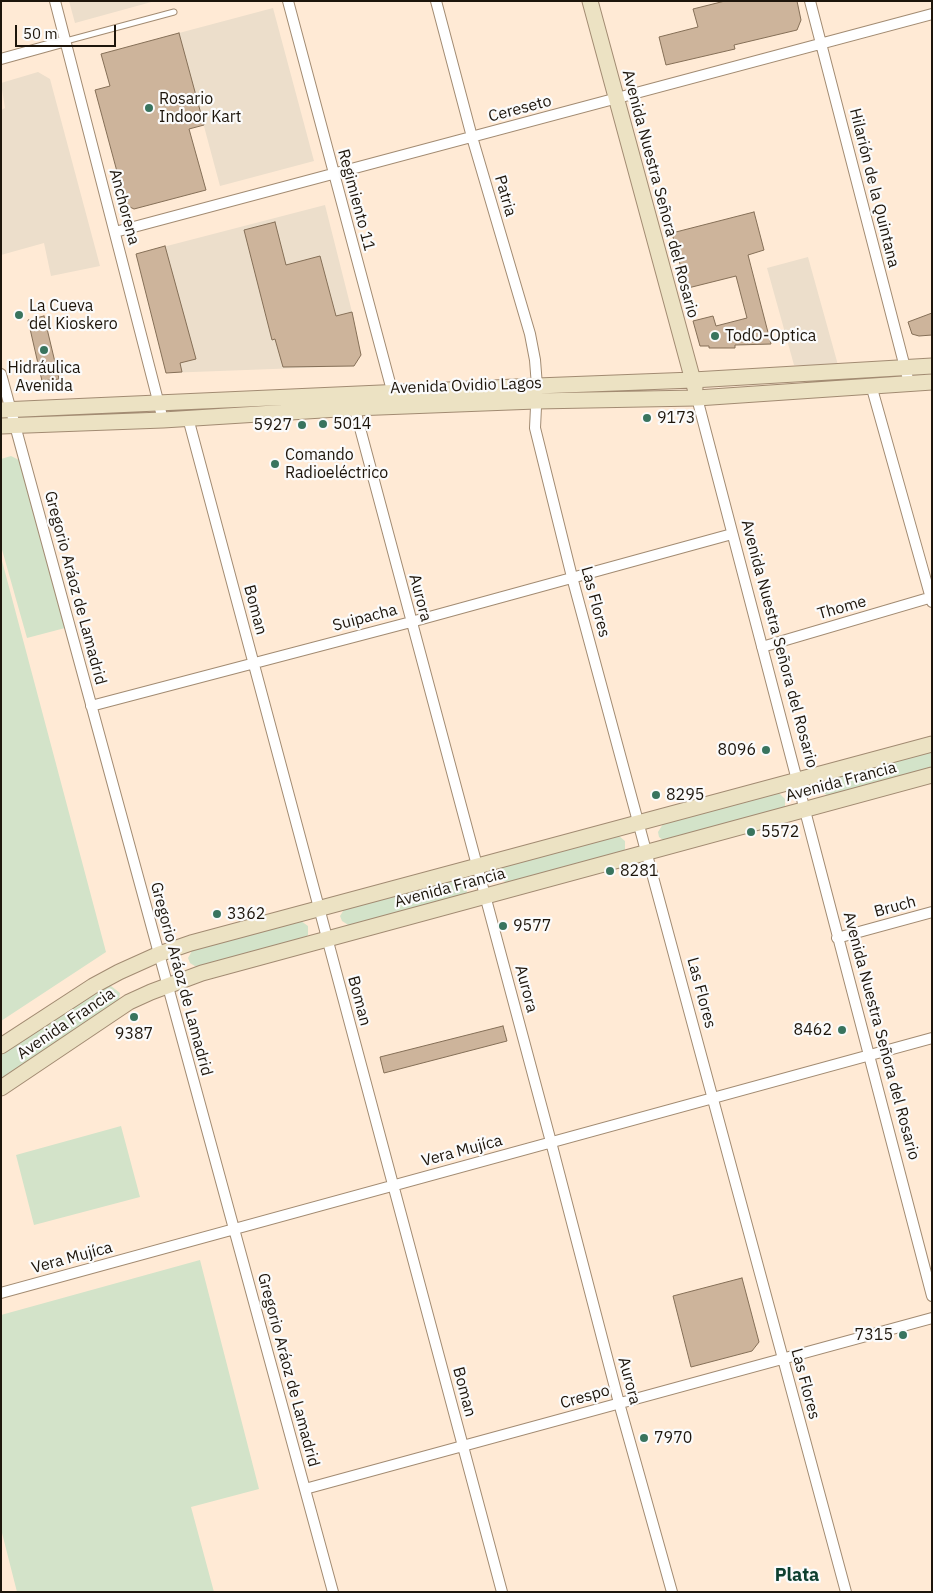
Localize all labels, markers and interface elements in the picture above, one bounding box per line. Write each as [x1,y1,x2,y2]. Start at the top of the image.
scale bar [18,15,119,47]
text: 50 m [23,24,58,43]
street label: Avenida Nuestra Señora del Rosario [618,68,702,320]
place label: Rosario Indoor Kart [159,89,241,127]
street label: Cereseto [486,91,554,127]
marker: Rosario Indoor Kart [143,102,155,114]
street label: Hilarión de la Quintana [845,106,903,270]
street label: Regimiento 11 [333,147,379,253]
street label: Anchorena [105,167,143,247]
street label: Patria [490,173,520,219]
place label: La Cueva del Kioskero [29,296,118,334]
marker: La Cueva del Kioskero [13,309,25,321]
place label: TodO-Optica [725,326,816,346]
marker: TodO-Optica [709,330,721,342]
marker: Hidráulica Avenida [38,344,50,356]
place label: Hidráulica Avenida [8,358,80,396]
street label: Avenida Ovidio Lagos [390,374,542,398]
place label: 9173 [657,408,695,428]
marker: 9173 [641,412,653,424]
place label: 5014 [333,414,371,434]
place label: 5927 [254,415,292,435]
marker: 5014 [317,418,329,430]
marker: 5927 [296,419,308,431]
place label: Comando Radioeléctrico [285,445,388,483]
marker: Comando Radioeléctrico [269,458,281,470]
street label: Gregorio Aráoz de Lamadrid [40,489,110,687]
street label: Avenida Nuestra Señora del Rosario [737,518,821,770]
street label: Las Flores [576,564,614,640]
street label: Aurora [404,572,436,624]
street label: Boman [239,583,271,637]
street label: Thome [815,592,869,624]
street label: Suipacha [331,600,399,636]
place label: 8096 [718,740,756,760]
marker: 8096 [760,744,772,756]
street label: Avenida Francia [784,758,898,806]
place label: 8295 [666,785,704,805]
marker: 8295 [650,789,662,801]
place label: 5572 [761,822,799,842]
marker: 5572 [745,826,757,838]
place label: 8281 [620,861,658,881]
street label: Avenida Francia [393,864,507,912]
marker: 8281 [604,865,616,877]
street label: Gregorio Aráoz de Lamadrid [146,880,216,1078]
street label: Bruch [872,892,918,922]
place label: 3362 [227,904,265,924]
marker: 3362 [211,908,223,920]
street label: Avenida Nuestra Señora del Rosario [839,910,923,1162]
place label: 9577 [513,916,551,936]
marker: 9577 [497,920,509,932]
street label: Las Flores [682,955,720,1031]
street label: Aurora [510,963,542,1015]
street label: Boman [343,974,375,1028]
street label: Avenida Francia [13,984,119,1064]
marker: 9387 [128,1011,140,1023]
place label: 8462 [794,1020,832,1040]
place label: 9387 [115,1024,153,1044]
marker: 8462 [836,1024,848,1036]
street label: Vera Mujíca [420,1131,504,1171]
street label: Vera Mujíca [30,1238,114,1278]
street label: Gregorio Aráoz de Lamadrid [253,1271,323,1469]
place label: 7315 [855,1325,893,1345]
marker: 7315 [897,1329,909,1341]
street label: Las Flores [786,1346,824,1422]
street label: Aurora [613,1355,645,1407]
street label: Boman [448,1365,480,1419]
street label: Crespo [558,1381,612,1413]
place label: 7970 [654,1428,692,1448]
marker: 7970 [638,1432,650,1444]
district label: Plata [775,1565,819,1587]

